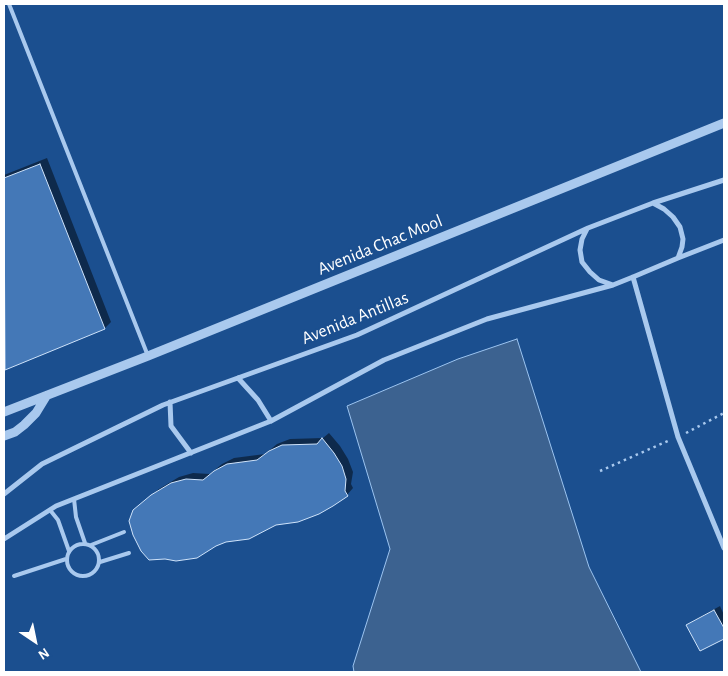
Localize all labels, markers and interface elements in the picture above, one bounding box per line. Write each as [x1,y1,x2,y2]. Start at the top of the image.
street label: Avenida Chac Mool [314,210,446,280]
street label: Avenida Antillas [298,287,412,349]
north arrow [10,616,60,666]
text: N [35,645,51,662]

